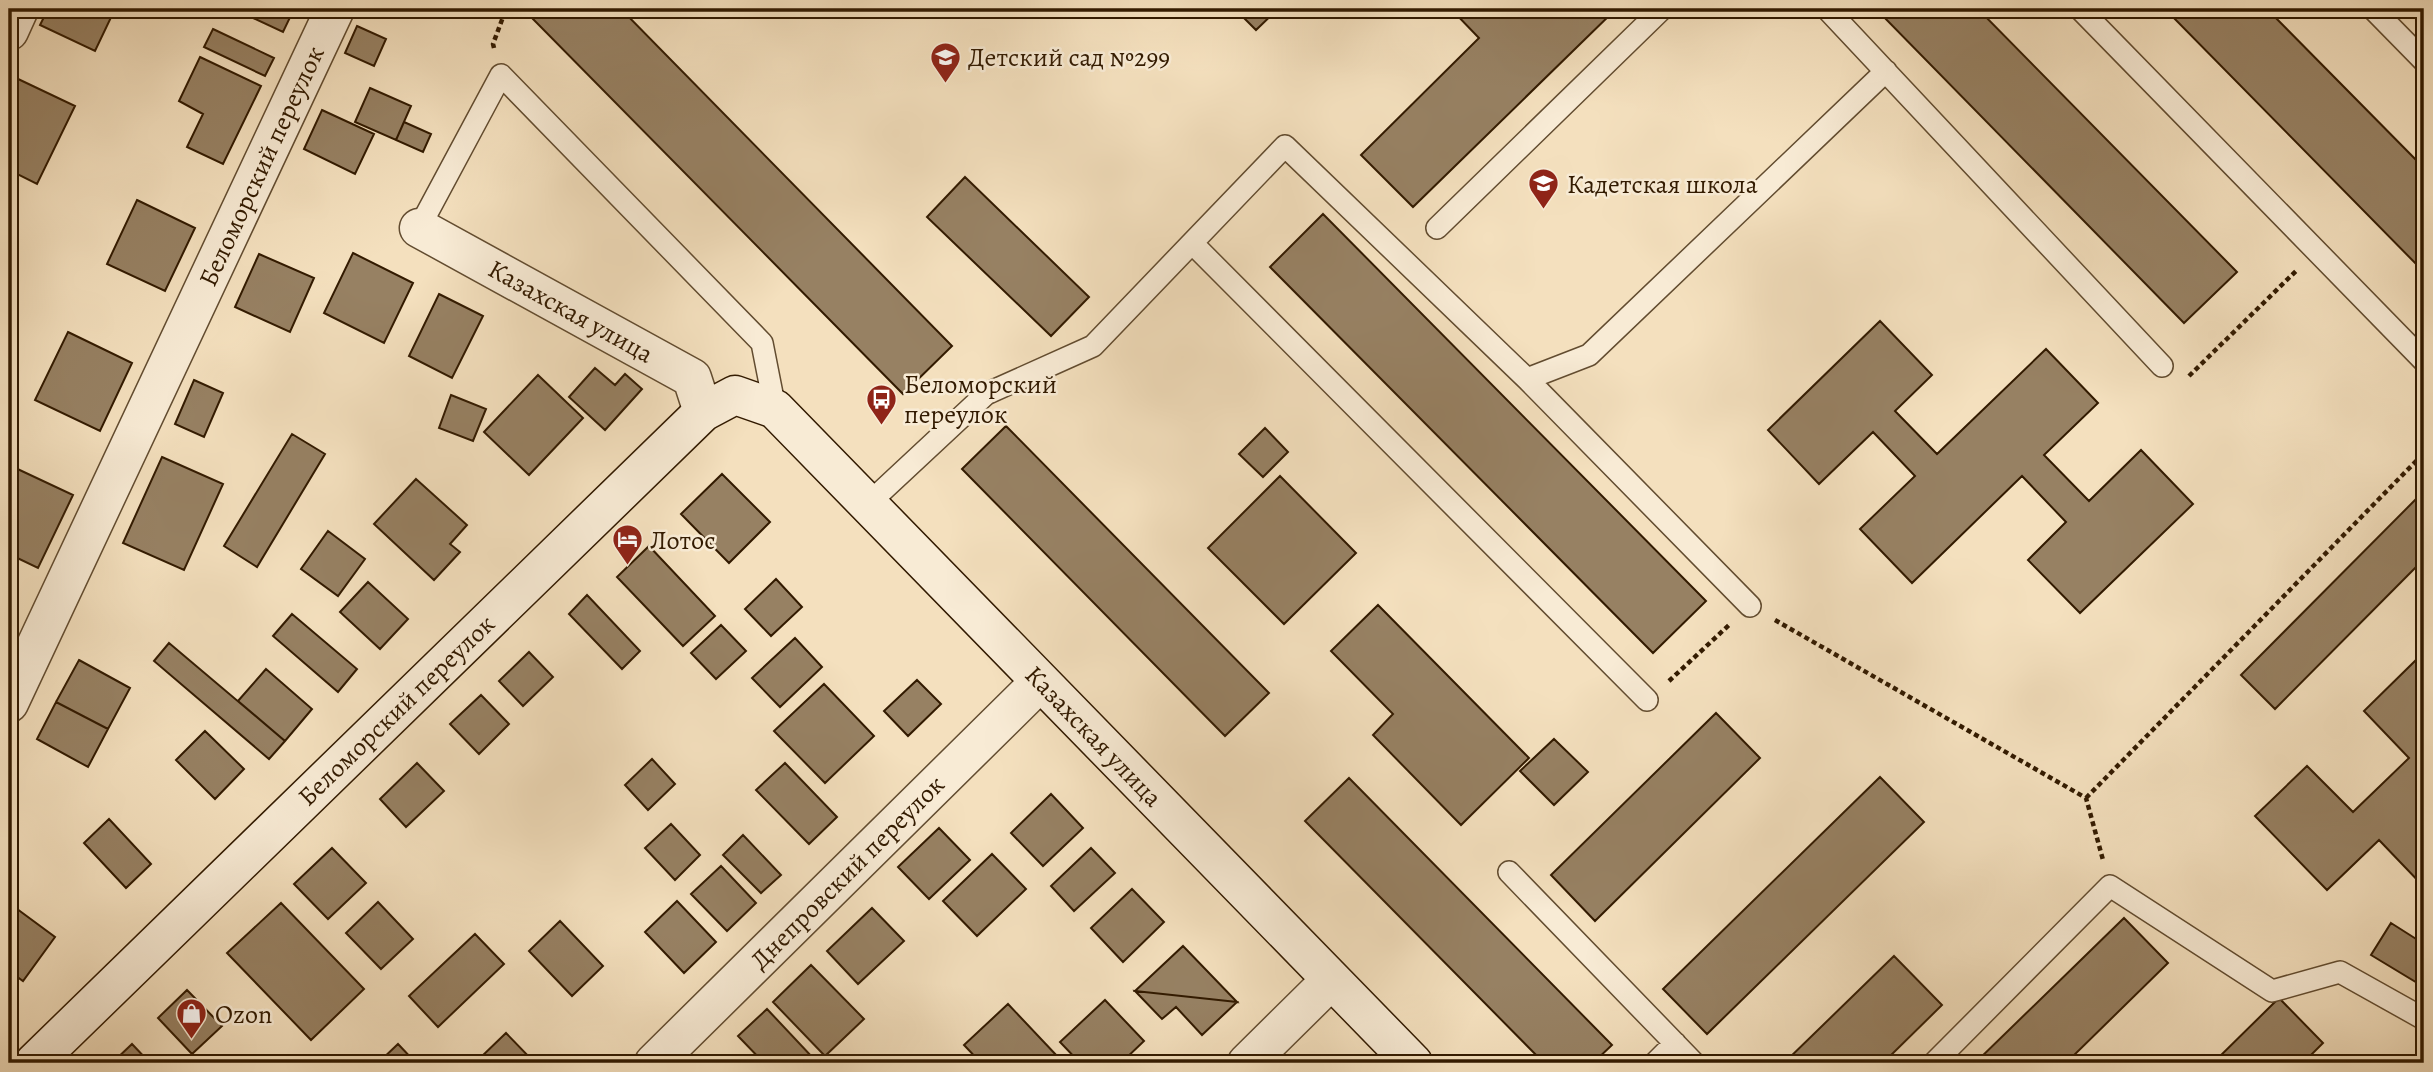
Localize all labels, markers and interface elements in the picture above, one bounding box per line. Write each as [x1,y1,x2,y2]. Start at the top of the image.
street label: Беломорский переулок [190,40,333,292]
school or university icon: Детский сад №299 [928,40,962,84]
place label: Детский сад №299 [968,40,1170,75]
school or university icon: Кадетская школа [1527,167,1561,211]
place label: Кадетская школа [1567,167,1758,202]
street label: Казахская улица [482,252,660,371]
place label: Беломорский переулок [904,367,1057,432]
bus stop icon: Беломорский переулок [864,382,898,426]
hotel icon: Лотос [610,523,644,567]
place label: Лотос [650,523,716,558]
street label: Беломорский переулок [290,607,503,814]
street label: Казахская улица [1017,658,1170,815]
street label: Днепровский переулок [743,768,952,977]
shop icon: Ozon [175,997,209,1041]
place label: Ozon [215,997,272,1032]

